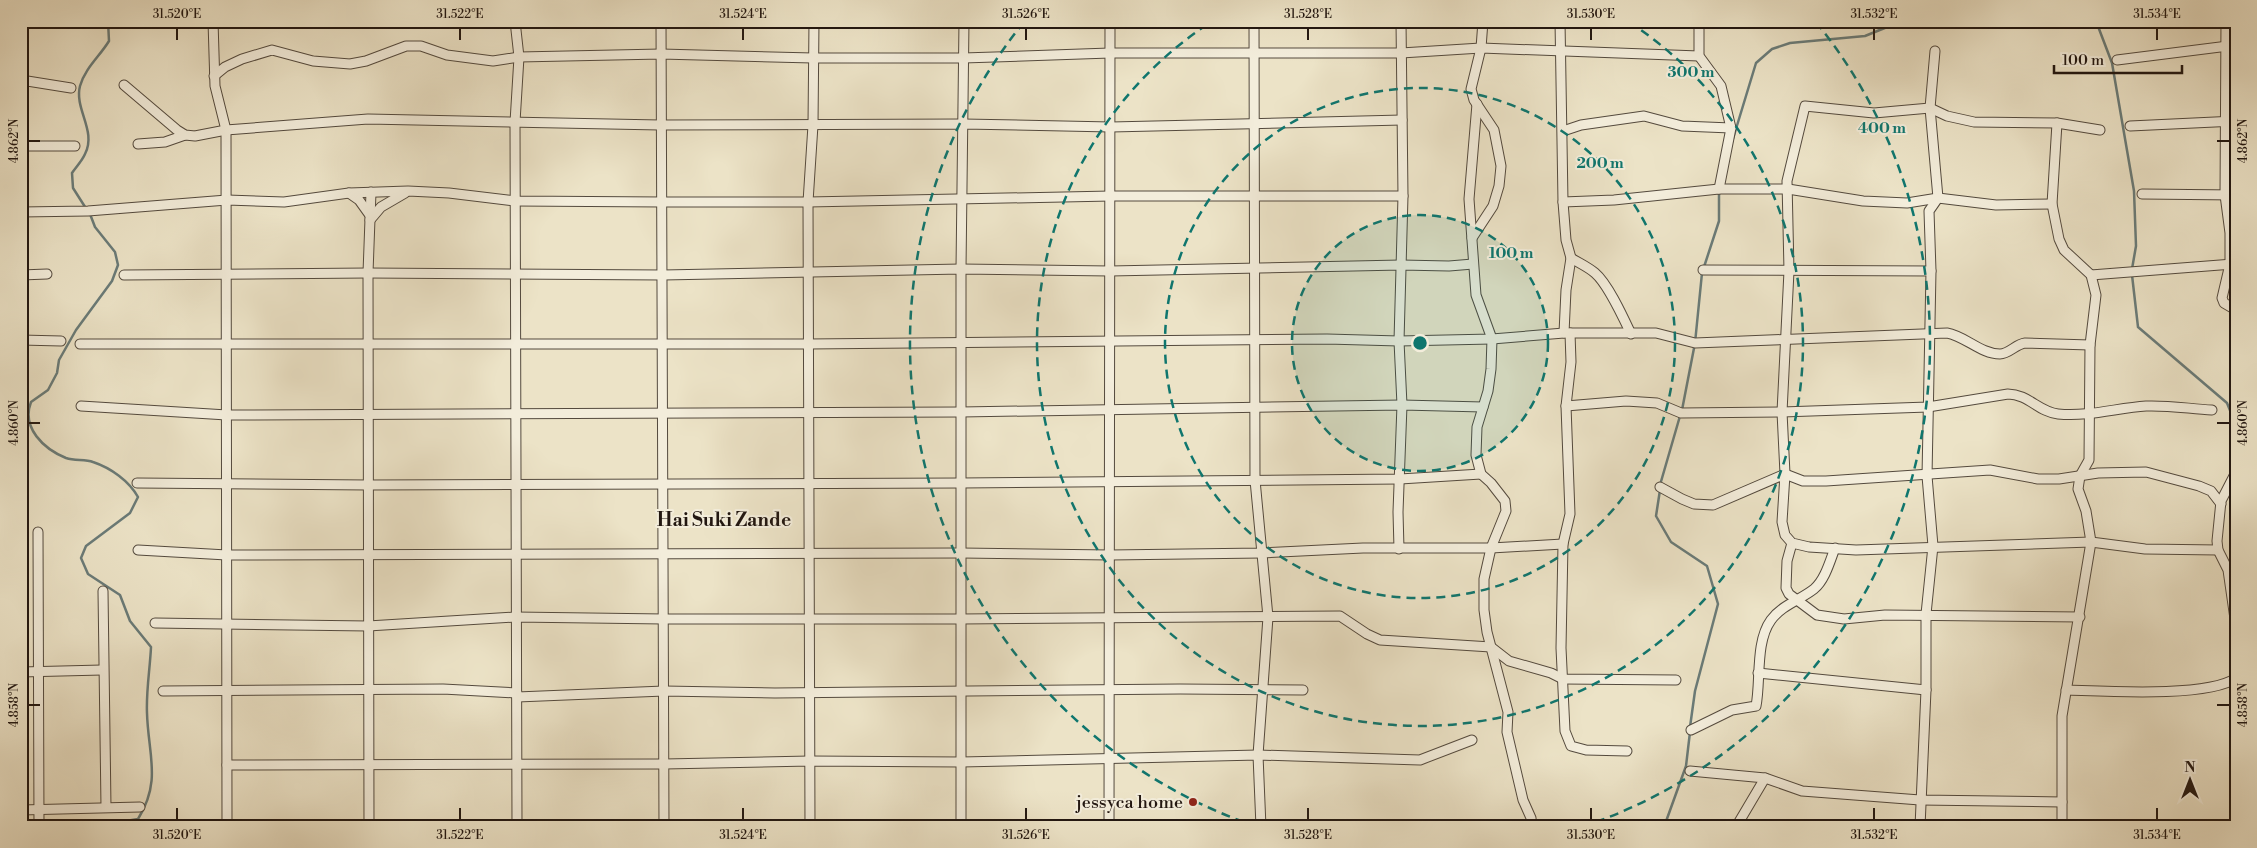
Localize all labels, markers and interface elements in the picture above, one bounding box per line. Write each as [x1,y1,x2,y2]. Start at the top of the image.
text: 31.520°E [153,7,201,22]
text: 31.522°E [436,7,484,22]
text: 31.524°E [719,7,767,22]
text: 31.526°E [1002,7,1050,22]
text: 31.528°E [1284,7,1332,22]
text: 31.530°E [1567,7,1615,22]
text: 31.532°E [1850,7,1898,22]
text: 31.534°E [2133,7,2181,22]
scale bar [2054,42,2182,74]
text: 100 m [2062,51,2104,70]
text: 300 m [1668,63,1715,82]
text: 4.862°N [7,119,22,163]
text: 400 m [1858,119,1906,138]
text: 4.862°N [2236,119,2251,163]
text: 200 m [1576,154,1624,173]
text: 100 m [1489,244,1534,263]
centre of rings [1411,334,1429,352]
text: 4.860°N [7,400,22,446]
text: 4.860°N [2236,400,2251,446]
district label: Hai Suki Zande [657,508,791,532]
text: 4.858°N [7,683,22,727]
text: 4.858°N [2236,683,2251,727]
north arrow [2164,756,2214,806]
text: N [2184,759,2196,777]
place label: jessyca home [1075,791,1183,814]
marker: jessyca home [1187,796,1199,808]
text: 31.520°E [153,828,201,843]
text: 31.522°E [436,828,484,843]
text: 31.524°E [719,828,767,843]
text: 31.526°E [1002,828,1050,843]
text: 31.528°E [1284,828,1332,843]
text: 31.530°E [1567,828,1615,843]
text: 31.532°E [1850,828,1898,843]
text: 31.534°E [2133,828,2181,843]

